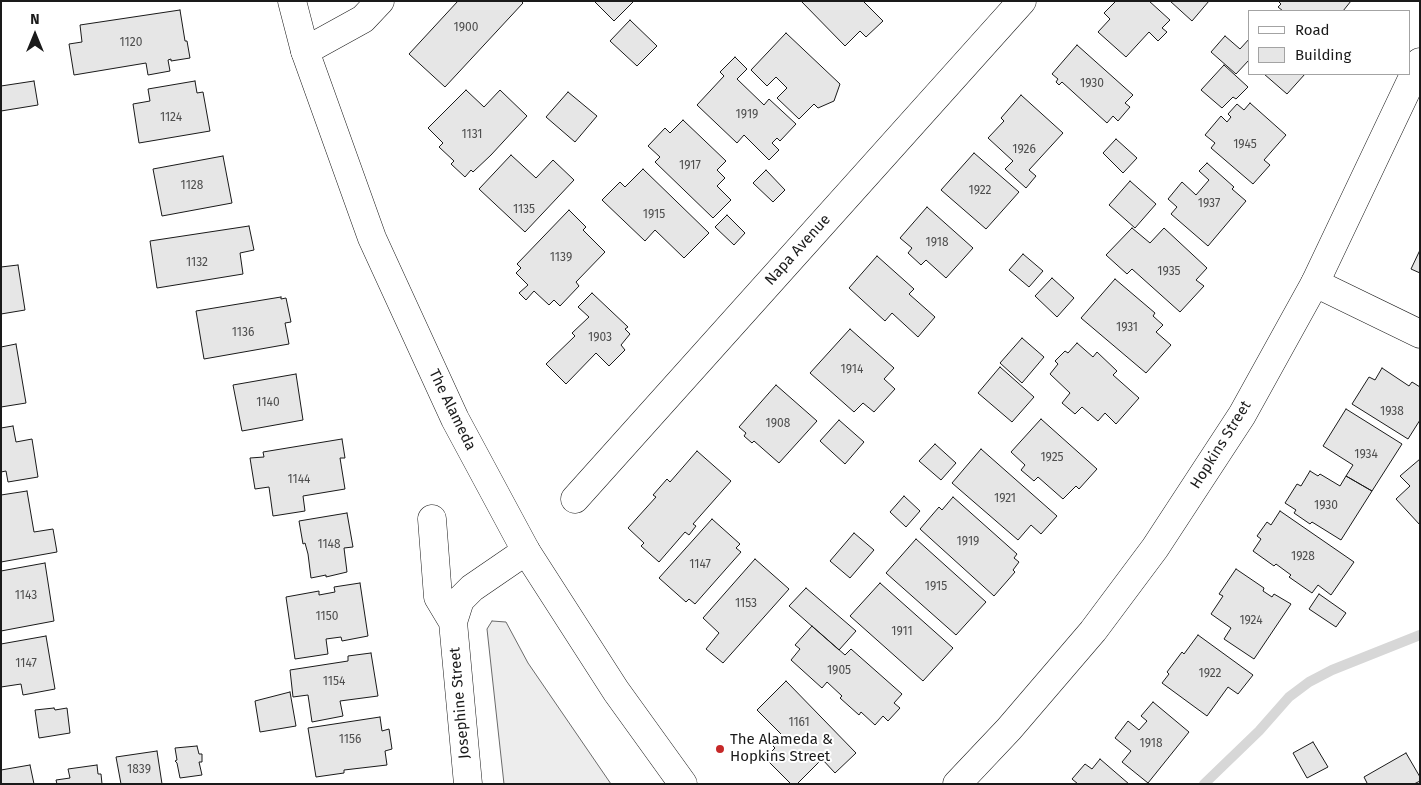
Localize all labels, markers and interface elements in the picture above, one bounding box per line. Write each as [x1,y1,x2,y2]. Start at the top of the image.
north arrow [10,10,60,60]
legend [1248,10,1411,75]
text: N [30,11,40,28]
house number: 1900 [454,21,478,35]
text: Road [1295,21,1330,39]
house number: 1120 [120,36,142,50]
text: Building [1295,46,1351,64]
house number: 1930 [1080,77,1104,91]
house number: 1919 [736,108,758,122]
house number: 1124 [160,111,182,125]
house number: 1131 [461,128,483,142]
house number: 1945 [1233,138,1257,152]
house number: 1926 [1012,143,1036,157]
house number: 1917 [679,159,701,173]
house number: 1128 [181,179,203,193]
house number: 1922 [968,184,992,198]
house number: 1937 [1198,197,1220,211]
house number: 1135 [513,203,535,217]
house number: 1915 [643,208,665,222]
street label: Napa Avenue [762,211,834,289]
house number: 1918 [925,236,949,250]
house number: 1139 [550,251,572,265]
house number: 1132 [186,256,208,270]
house number: 1935 [1157,265,1181,279]
house number: 1931 [1116,321,1138,335]
house number: 1136 [232,326,254,340]
house number: 1903 [588,331,612,345]
house number: 1914 [841,363,863,377]
street label: The Alameda [425,367,479,453]
house number: 1140 [256,396,280,410]
street label: Hopkins Street [1187,398,1255,492]
house number: 1938 [1380,405,1404,419]
house number: 1908 [766,417,790,431]
house number: 1934 [1354,448,1378,462]
house number: 1925 [1040,451,1064,465]
house number: 1144 [288,473,310,487]
house number: 1921 [994,492,1016,506]
house number: 1930 [1314,499,1338,513]
house number: 1919 [957,535,979,549]
house number: 1148 [317,538,341,552]
house number: 1928 [1291,550,1315,564]
house number: 1147 [689,558,711,572]
house number: 1915 [925,580,947,594]
house number: 1143 [15,589,37,603]
house number: 1153 [735,597,757,611]
house number: 1150 [316,610,338,624]
house number: 1924 [1239,614,1263,628]
house number: 1911 [891,625,913,639]
street label: Josephine Street [446,646,474,760]
house number: 1147 [15,657,37,671]
house number: 1905 [827,664,851,678]
house number: 1922 [1198,667,1222,681]
house number: 1154 [323,675,345,689]
house number: 1161 [788,716,810,730]
place label: The Alameda & Hopkins Street [730,731,833,766]
house number: 1156 [339,733,361,747]
house number: 1918 [1139,737,1163,751]
marker: The Alameda & Hopkins Street [714,743,726,755]
house number: 1839 [127,763,151,777]

